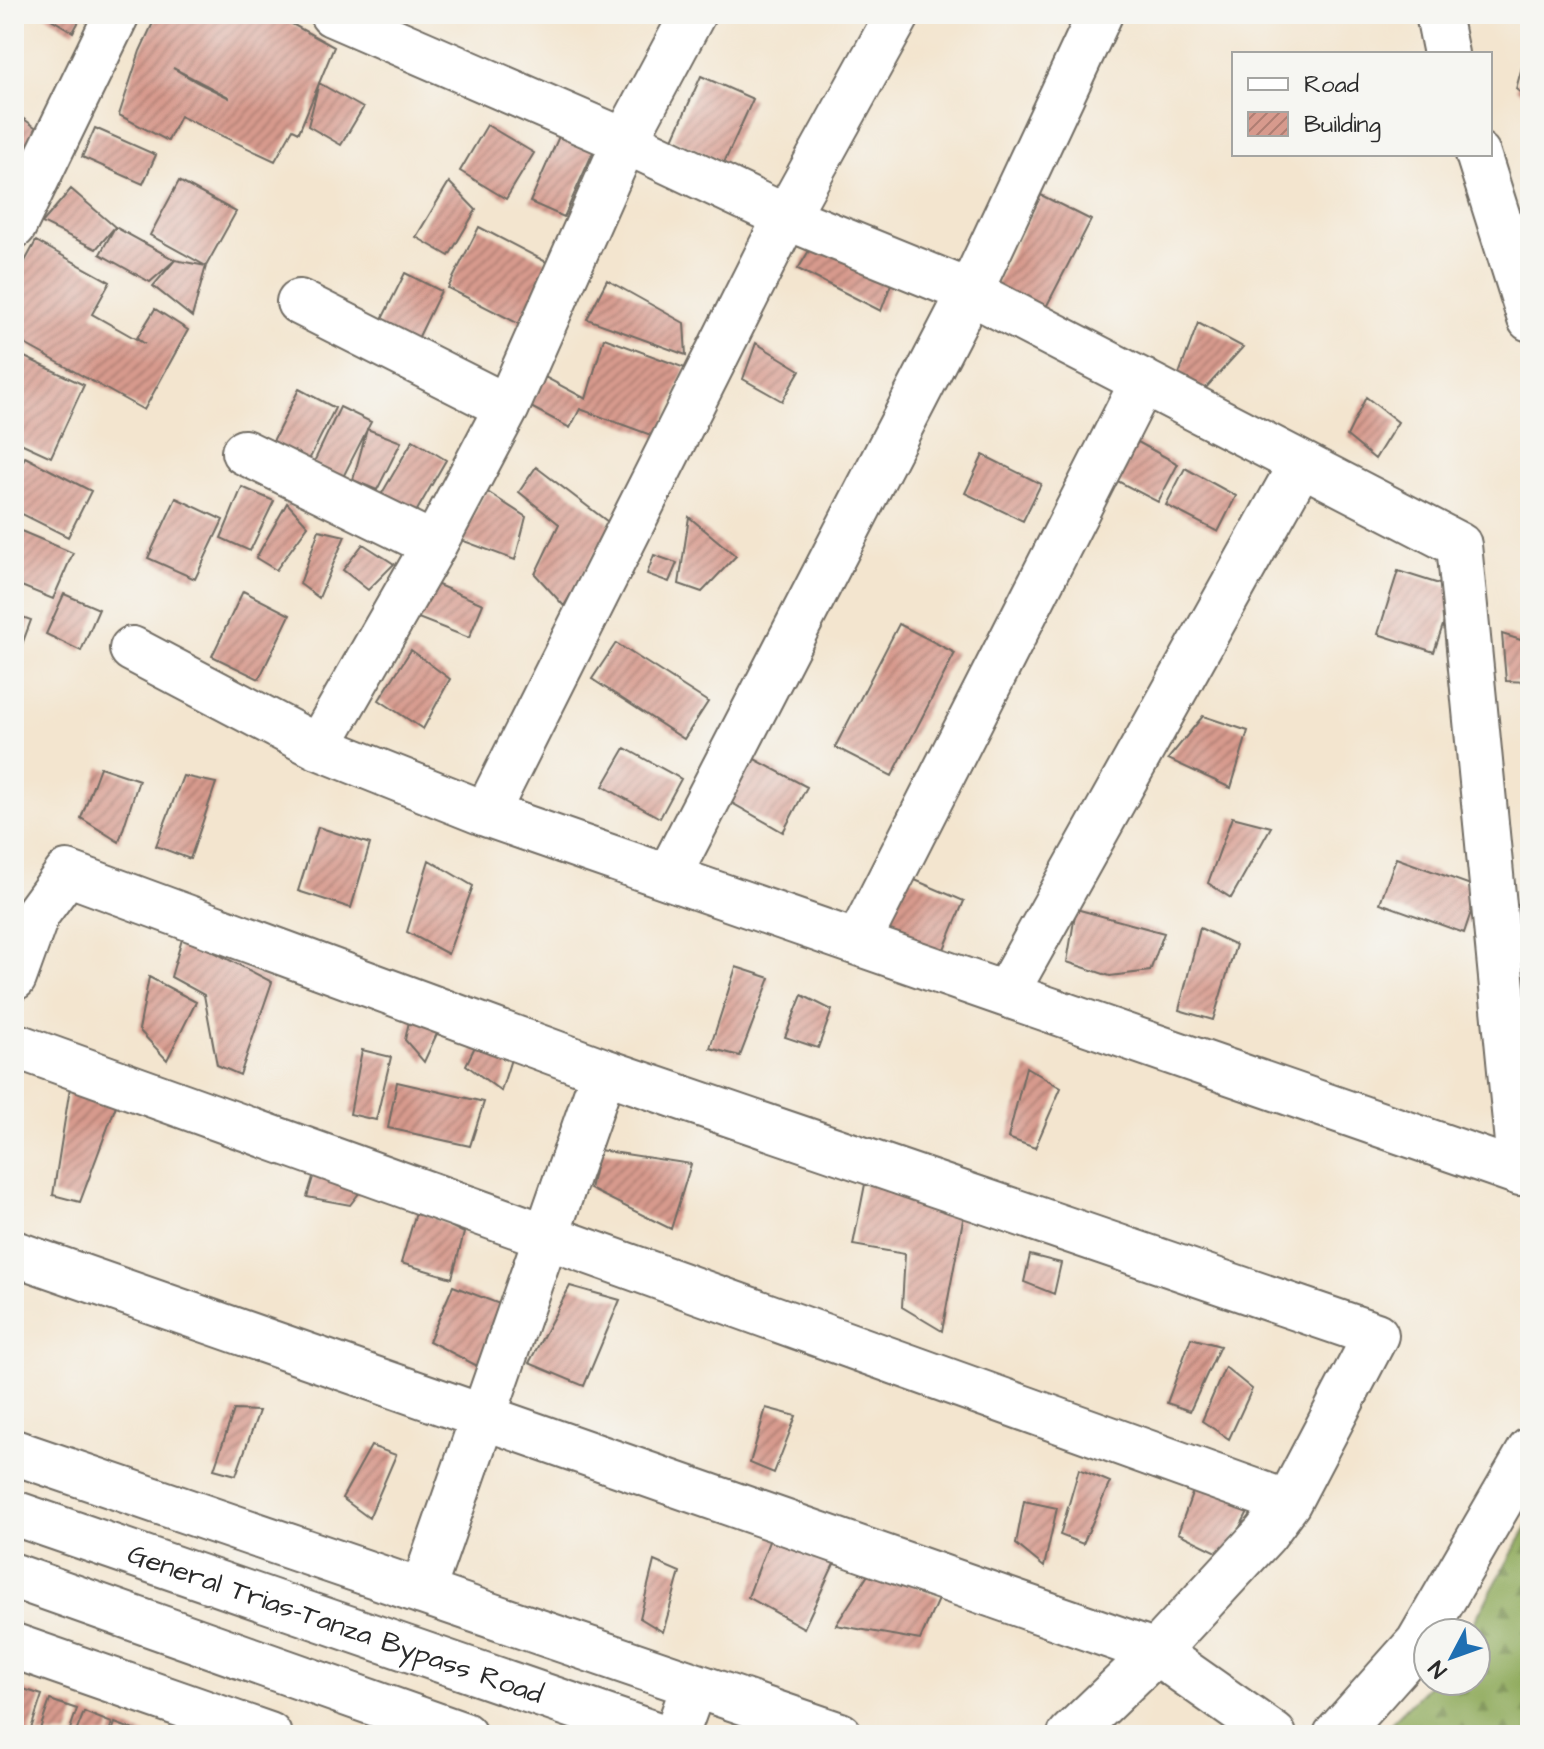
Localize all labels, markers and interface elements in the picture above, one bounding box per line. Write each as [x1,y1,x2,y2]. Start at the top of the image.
legend [1232,52,1492,156]
text: Road [1304,68,1359,102]
text: Building [1304,108,1381,143]
street label: General Trias–Tanza Bypass Road [122,1534,548,1713]
north arrow [1412,1617,1492,1697]
text: N [1422,1654,1454,1685]

